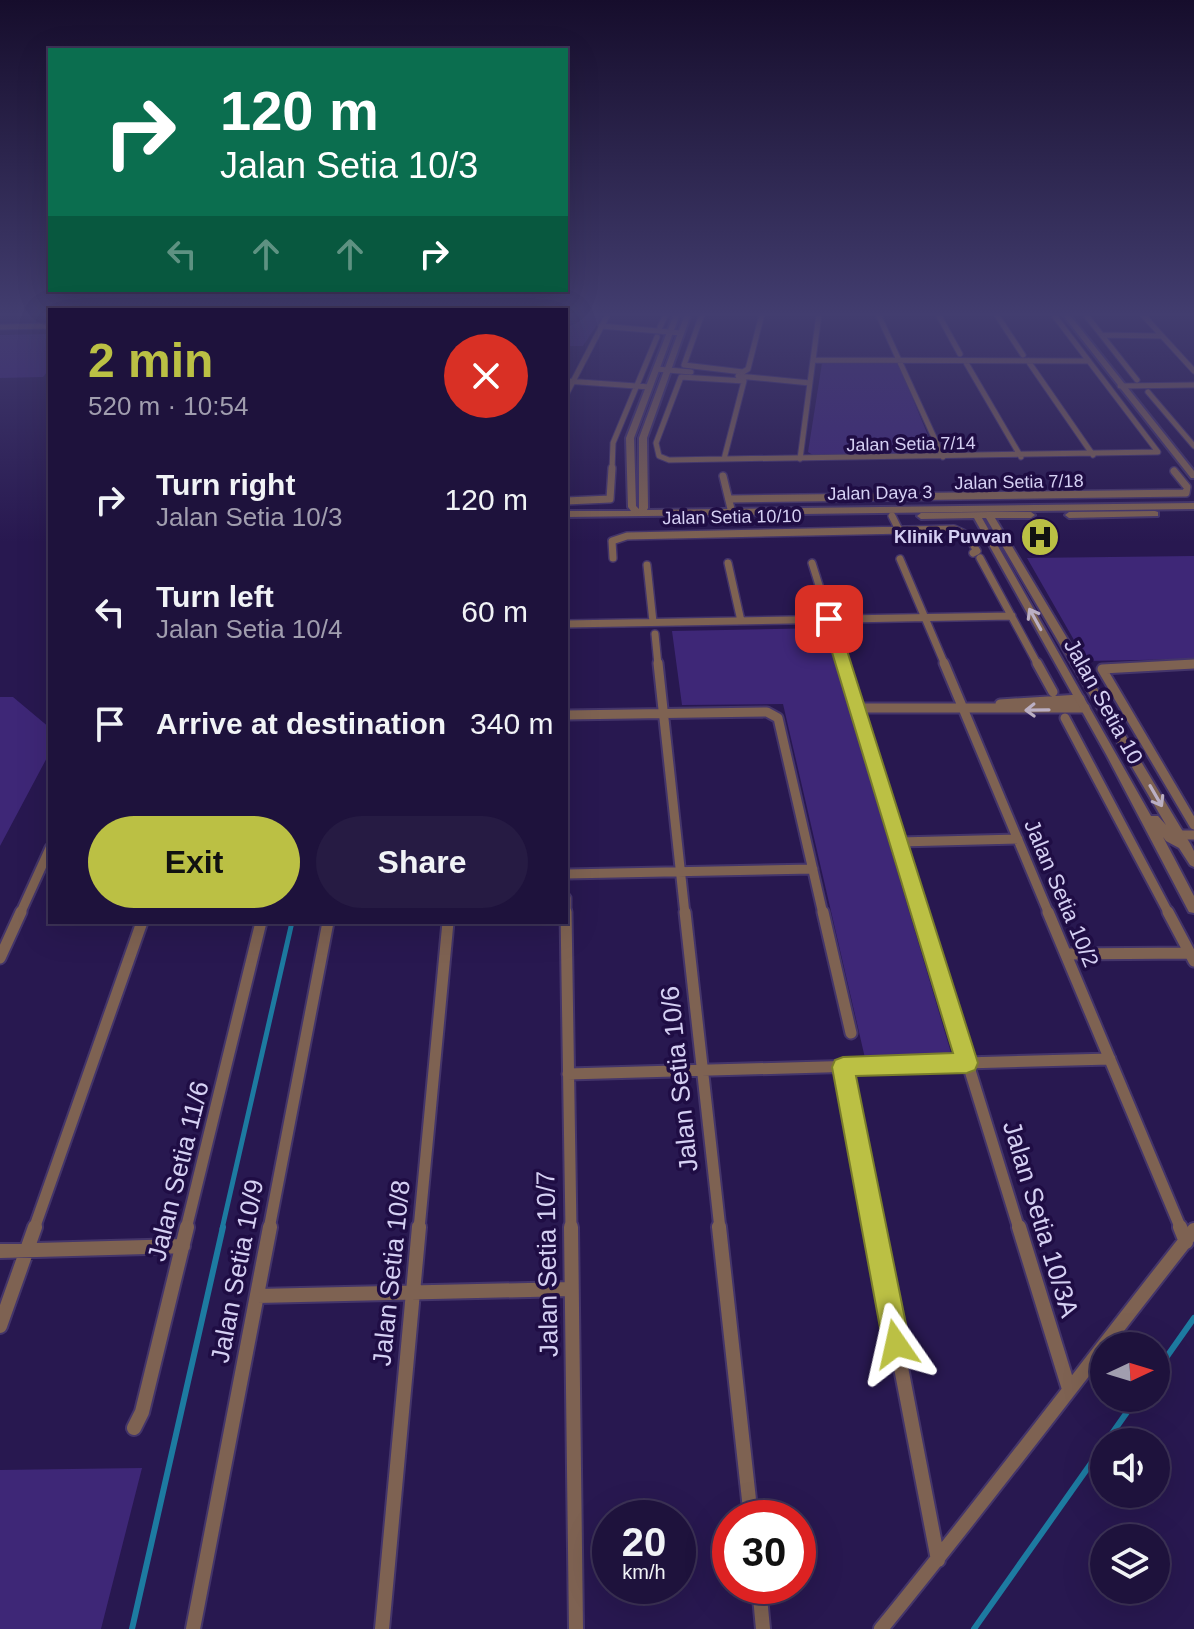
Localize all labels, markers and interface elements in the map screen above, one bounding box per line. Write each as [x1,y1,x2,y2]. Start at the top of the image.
text: 120 m [220,79,379,142]
icon: right [88,80,192,184]
text: Jalan Setia 10/3 [220,145,478,186]
icon: left [160,232,204,276]
icon: ahead [244,232,288,276]
icon: ahead [328,232,372,276]
icon: right [412,232,456,276]
text: 2 min [88,334,213,387]
button: close [444,334,528,418]
text: 520 m · 10:54 [88,391,248,421]
street label: Jalan Setia 7/14 [846,433,976,455]
text: Turn right [156,468,295,501]
street label: Jalan Setia 7/18 [954,471,1084,493]
icon: right [88,478,132,522]
street label: Jalan Daya 3 [827,482,933,504]
text: 120 m [445,483,528,516]
text: Jalan Setia 10/3 [156,502,342,532]
street label: Jalan Setia 10/10 [662,506,802,528]
hospital icon: Klinik Puvvan [1019,516,1061,558]
place label: Klinik Puvvan [894,527,1012,547]
text: Turn left [156,580,274,613]
pin [795,585,863,653]
icon: left [88,590,132,634]
text: 60 m [461,595,528,628]
icon: arrive [807,597,851,641]
one-way arrow [1027,608,1043,631]
text: Jalan Setia 10/4 [156,614,342,644]
street label: Jalan Setia 10 [1059,634,1148,768]
icon: arrive [88,702,132,746]
one-way arrow [1024,703,1051,718]
text: Arrive at destination [156,707,446,740]
text: 340 m [470,707,553,740]
one-way arrow [1148,784,1164,807]
button: Exit [88,816,300,908]
button: Share [316,816,528,908]
street label: Jalan Setia 10/2 [1019,816,1104,971]
street label: Jalan Setia 10/6 [654,985,704,1173]
street label: Jalan Setia 11/6 [141,1078,215,1264]
street label: Jalan Setia 10/3A [997,1117,1085,1321]
street label: Jalan Setia 10/7 [530,1171,564,1357]
street label: Jalan Setia 10/9 [204,1177,270,1365]
street label: Jalan Setia 10/8 [366,1179,416,1367]
position arrow [854,1302,938,1386]
north arrow [1090,1332,1170,1412]
map controls [1090,1332,1170,1604]
button: sound [1090,1428,1170,1508]
speed limit sign: 30 [712,1500,816,1604]
text: 20 [622,1520,666,1564]
button: layers [1090,1524,1170,1604]
text: km/h [622,1561,666,1583]

